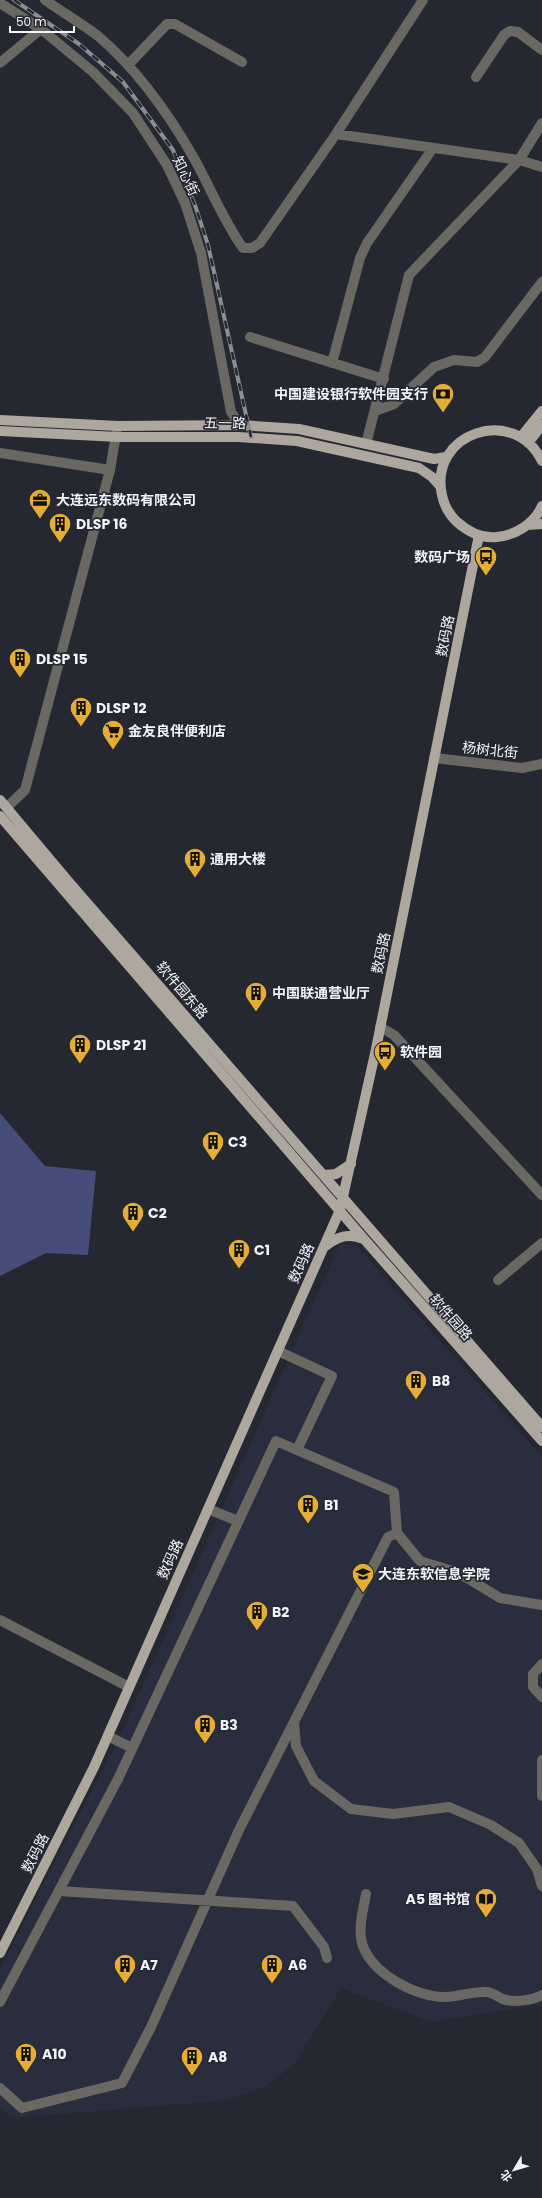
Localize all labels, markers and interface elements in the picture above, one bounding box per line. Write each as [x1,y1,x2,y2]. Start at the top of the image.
scale bar [10,8,74,34]
text: 50 m [16,13,47,30]
street label: 知心街 [168,153,204,199]
bank icon: 中国建设银行软件园支行 [430,381,456,414]
place label: 中国建设银行软件园支行 [274,384,428,404]
street label: 五一路 [204,413,246,433]
office icon: 大连远东数码有限公司 [27,487,53,520]
place label: 大连远东数码有限公司 [56,490,196,510]
building icon: DLSP 16 [47,511,73,544]
place label: DLSP 16 [76,514,127,534]
bus stop icon: 数码广场 [473,544,499,577]
place label: 数码广场 [414,547,470,567]
street label: 数码路 [431,613,459,659]
building icon: DLSP 15 [7,646,33,679]
place label: DLSP 15 [36,649,88,669]
building icon: DLSP 12 [68,695,94,728]
place label: DLSP 12 [96,698,146,718]
supermarket icon: 金友良伴便利店 [100,718,126,751]
place label: 金友良伴便利店 [128,721,226,741]
street label: 杨树北街 [461,737,519,763]
building icon: 通用大楼 [182,846,208,879]
place label: 通用大楼 [210,849,266,869]
street label: 数码路 [367,930,395,976]
street label: 软件园东路 [151,957,213,1023]
building icon: 中国联通营业厅 [243,980,269,1013]
place label: 中国联通营业厅 [272,983,370,1003]
building icon: DLSP 21 [67,1032,93,1065]
place label: DLSP 21 [96,1035,146,1055]
bus stop icon: 软件园 [372,1039,398,1072]
place label: 软件园 [400,1042,442,1062]
building icon: C3 [200,1129,226,1162]
place label: C3 [228,1132,247,1152]
building icon: C2 [120,1200,146,1233]
place label: C2 [148,1203,167,1223]
building icon: C1 [226,1237,252,1270]
place label: C1 [254,1240,270,1260]
street label: 数码路 [283,1240,319,1286]
street label: 软件园路 [425,1289,477,1345]
building icon: B8 [403,1368,429,1401]
place label: B8 [432,1371,450,1391]
building icon: B1 [295,1492,321,1525]
place label: B1 [324,1495,339,1515]
street label: 数码路 [152,1536,188,1582]
school or university icon: 大连东软信息学院 [350,1561,376,1594]
place label: 大连东软信息学院 [378,1564,490,1584]
building icon: B2 [244,1599,270,1632]
place label: B2 [272,1602,289,1622]
building icon: B3 [192,1712,218,1745]
place label: B3 [220,1715,238,1735]
street label: 数码路 [17,1830,53,1876]
library icon: A5 图书馆 [473,1886,499,1919]
place label: A5 图书馆 [406,1889,470,1909]
building icon: A7 [112,1952,138,1985]
building icon: A6 [259,1952,285,1985]
place label: A7 [140,1955,158,1975]
place label: A6 [288,1955,307,1975]
building icon: A10 [13,2041,39,2074]
place label: A10 [42,2044,67,2064]
building icon: A8 [179,2044,205,2077]
place label: A8 [208,2047,227,2067]
north arrow [494,2150,534,2190]
text: 北 [496,2167,516,2185]

